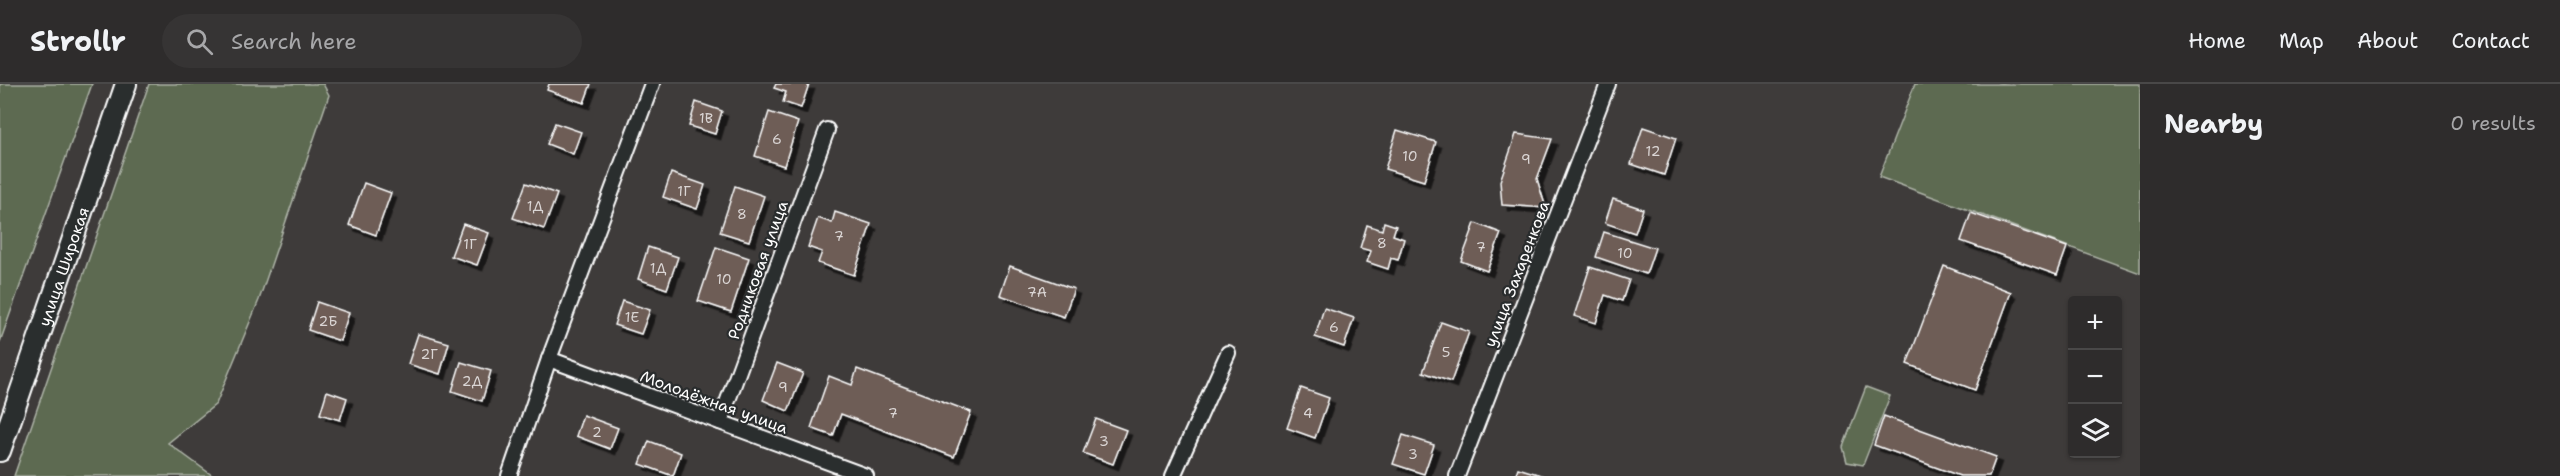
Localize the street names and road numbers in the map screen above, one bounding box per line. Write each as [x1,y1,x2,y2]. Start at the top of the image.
street label: Родниковая улица [723,198,793,342]
street label: улица Захаренкова [1479,198,1555,350]
street label: улица Широкая [33,204,94,329]
street label: Молодёжная улица [637,365,791,439]

